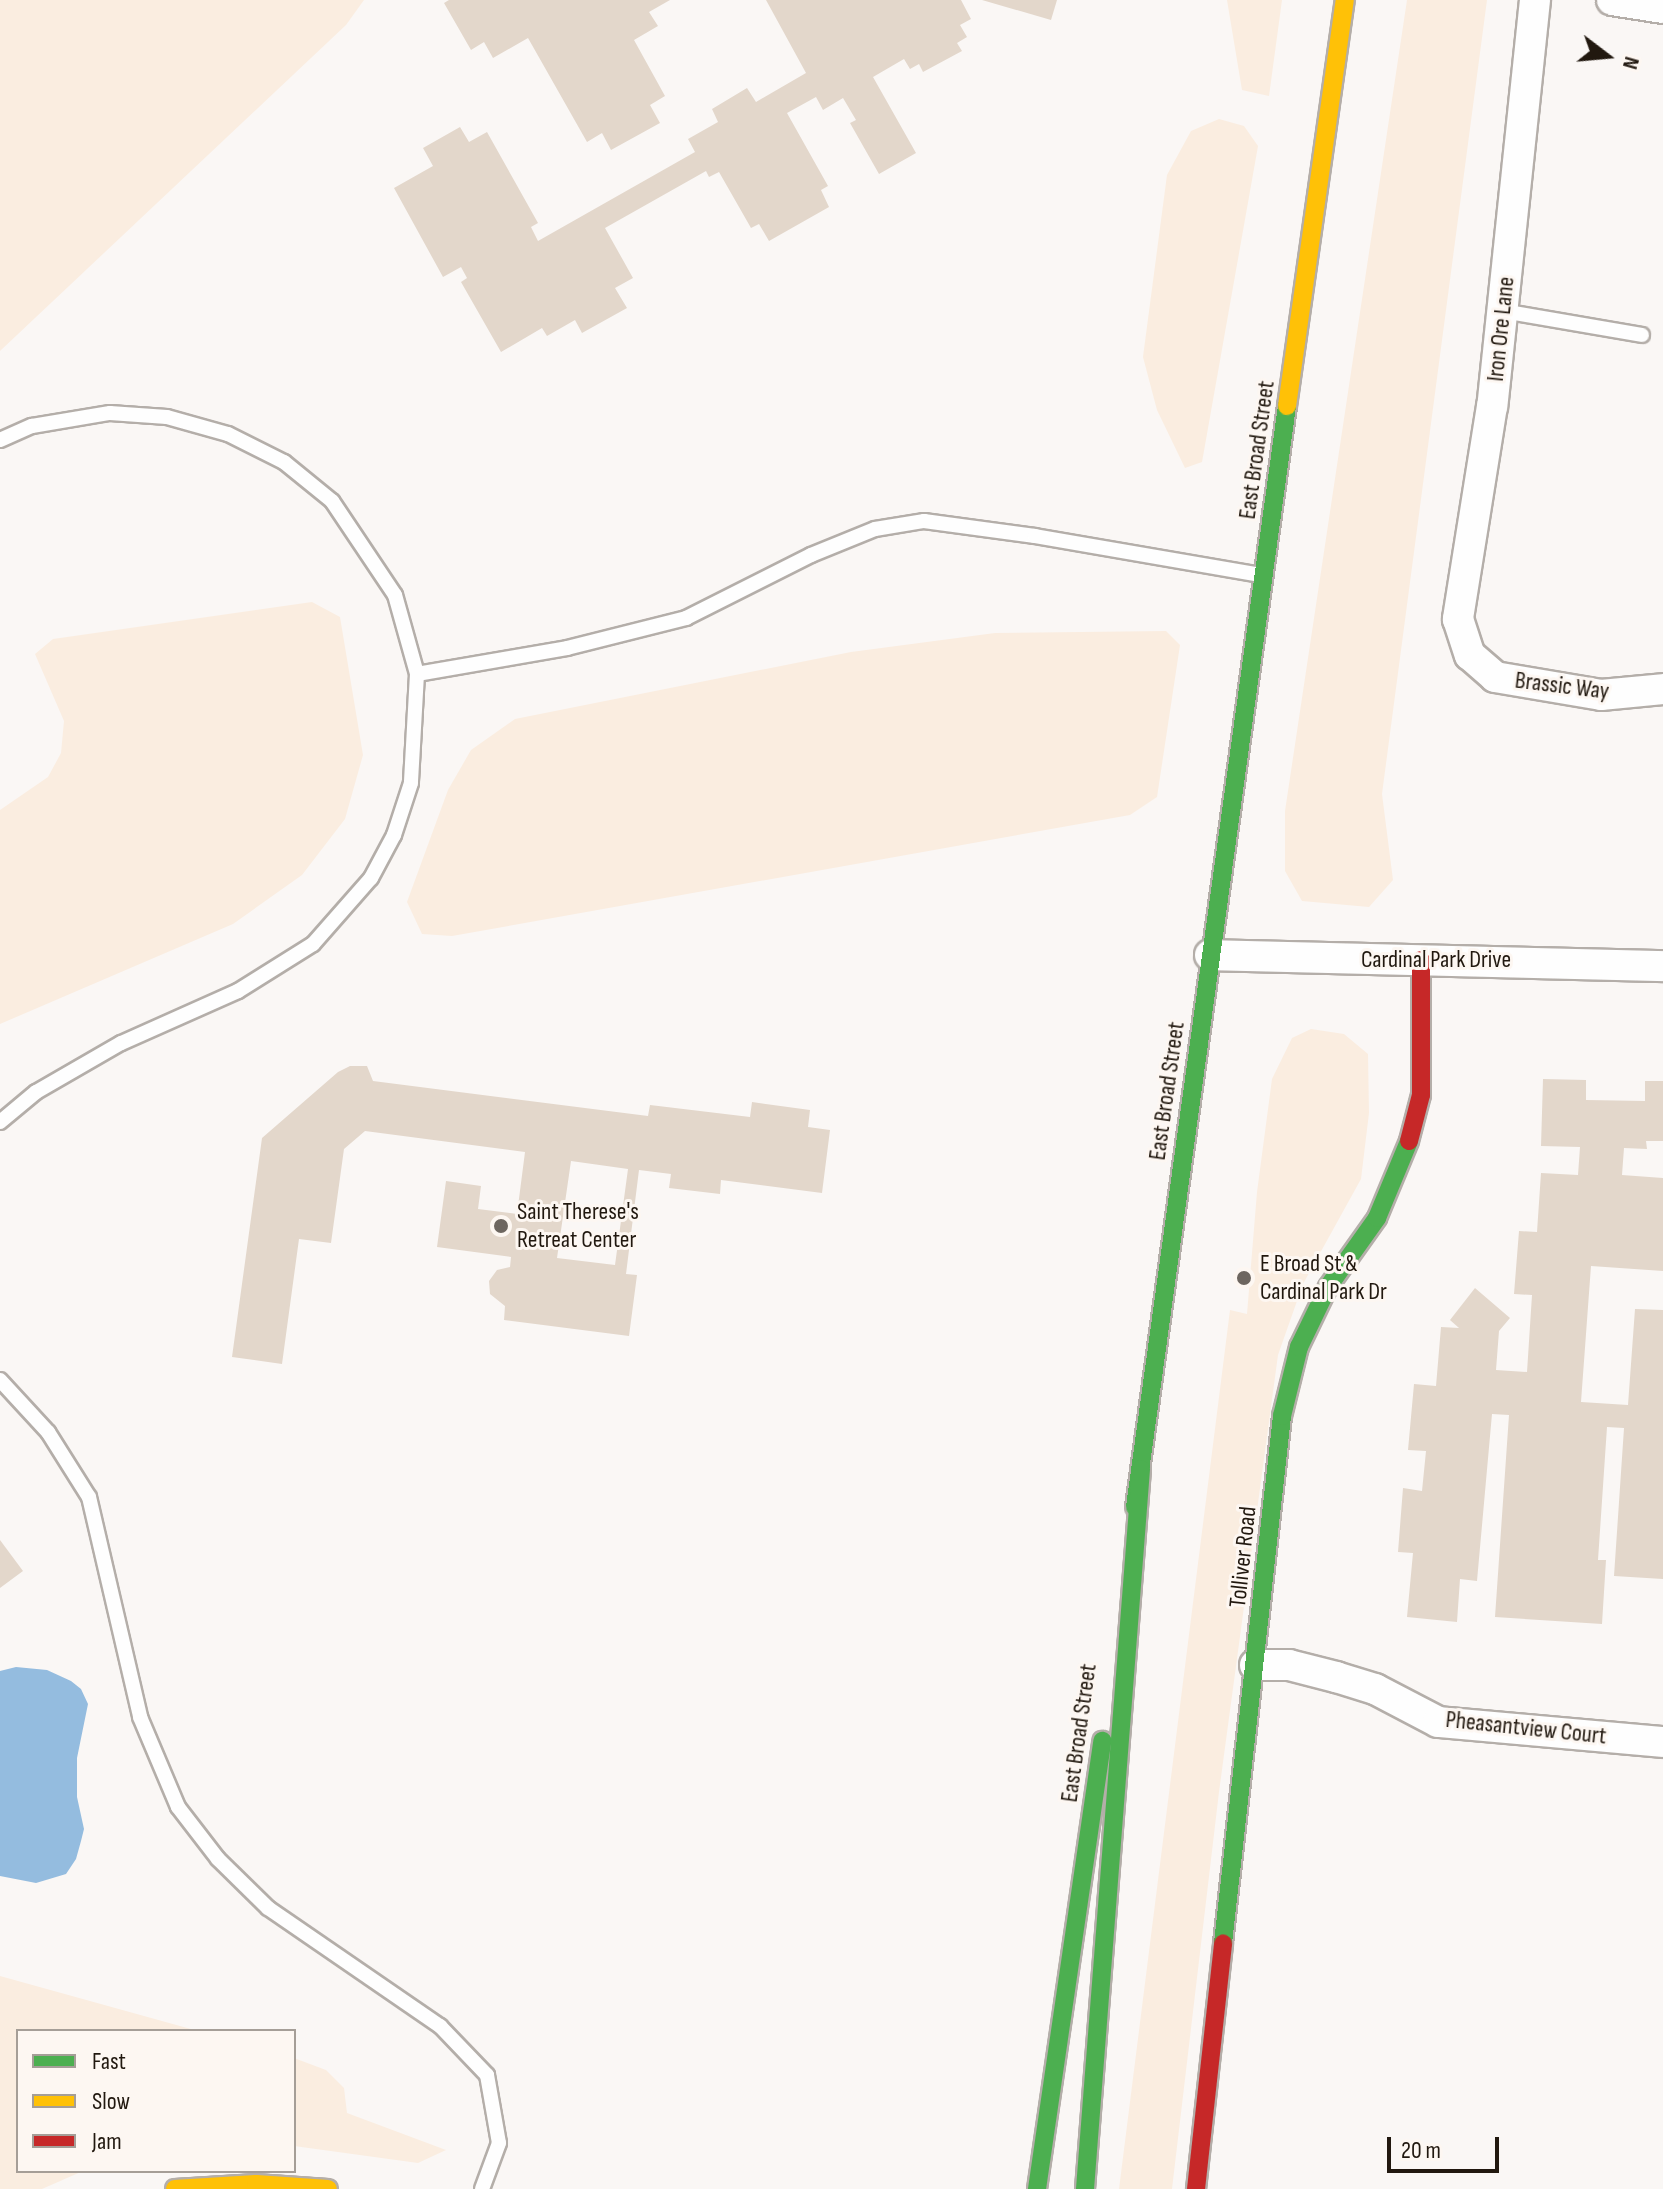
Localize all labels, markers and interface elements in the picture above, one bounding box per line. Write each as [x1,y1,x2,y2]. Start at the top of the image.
north arrow [1567,16,1647,96]
text: N [1616,53,1645,72]
street label: Iron Ore Lane [1481,275,1521,383]
street label: East Broad Street [1233,379,1281,521]
street label: Brassic Way [1513,666,1611,706]
street label: Cardinal Park Drive [1361,946,1511,974]
street label: East Broad Street [1143,1020,1191,1162]
place label: Saint Therese's Retreat Center [517,1198,639,1254]
marker: Saint Therese's Retreat Center [492,1217,510,1235]
place label: E Broad St & Cardinal Park Dr [1260,1250,1387,1306]
marker: E Broad St & Cardinal Park Dr [1235,1269,1253,1287]
street label: Tolliver Road [1223,1505,1263,1609]
street label: East Broad Street [1055,1662,1103,1804]
street label: Pheasantview Court [1444,1705,1608,1751]
legend [16,2029,296,2173]
text: Fast [92,2047,126,2076]
text: Slow [92,2087,130,2116]
scale bar [1391,2121,1503,2171]
text: Jam [92,2127,122,2156]
text: 20 m [1401,2136,1441,2165]

